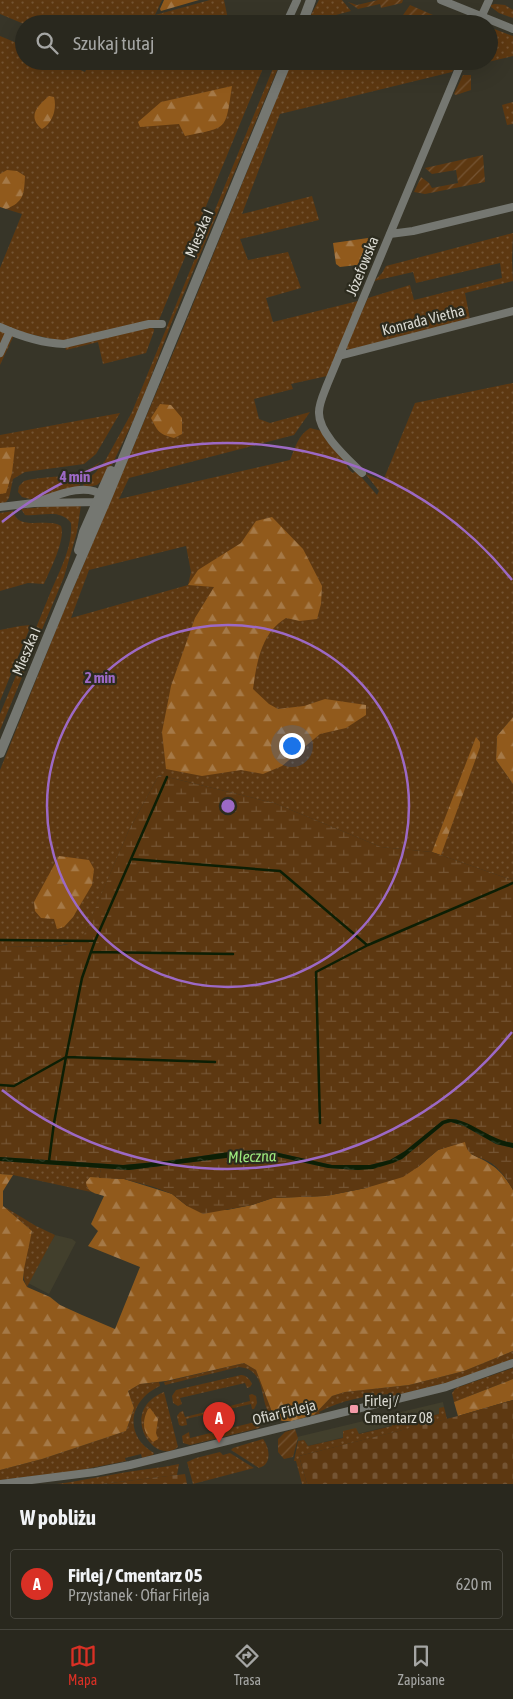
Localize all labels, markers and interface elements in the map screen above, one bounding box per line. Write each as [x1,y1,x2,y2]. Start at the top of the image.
search box [15,15,498,70]
icon: search [33,29,61,57]
text: Szukaj tutaj [73,32,155,54]
street label: Mieszka I [181,206,217,260]
street label: Józefowska [342,234,382,298]
street label: Konrada Vietha [380,301,466,339]
text: 4 min [59,468,90,485]
street label: Mieszka I [8,624,44,678]
text: 2 min [85,669,115,686]
your location [279,733,305,759]
centre of rings [219,797,237,815]
water label: Mleczna [227,1146,277,1166]
place label: Firlej / Cmentarz 08 [364,1392,433,1426]
street label: Ofiar Firleja [251,1396,318,1428]
pin: A [203,1402,235,1443]
marker: Firlej / Cmentarz 08 [348,1403,360,1415]
text: W pobliżu [20,1505,96,1529]
text: Firlej / Cmentarz 05 [68,1564,202,1586]
text: A [33,1575,41,1593]
text: 620 m [456,1575,492,1593]
text: Przystanek · Ofiar Firleja [68,1586,210,1604]
tab: Mapa [68,1642,97,1688]
tab: Trasa [233,1642,261,1688]
tab: Zapisane [398,1642,445,1688]

